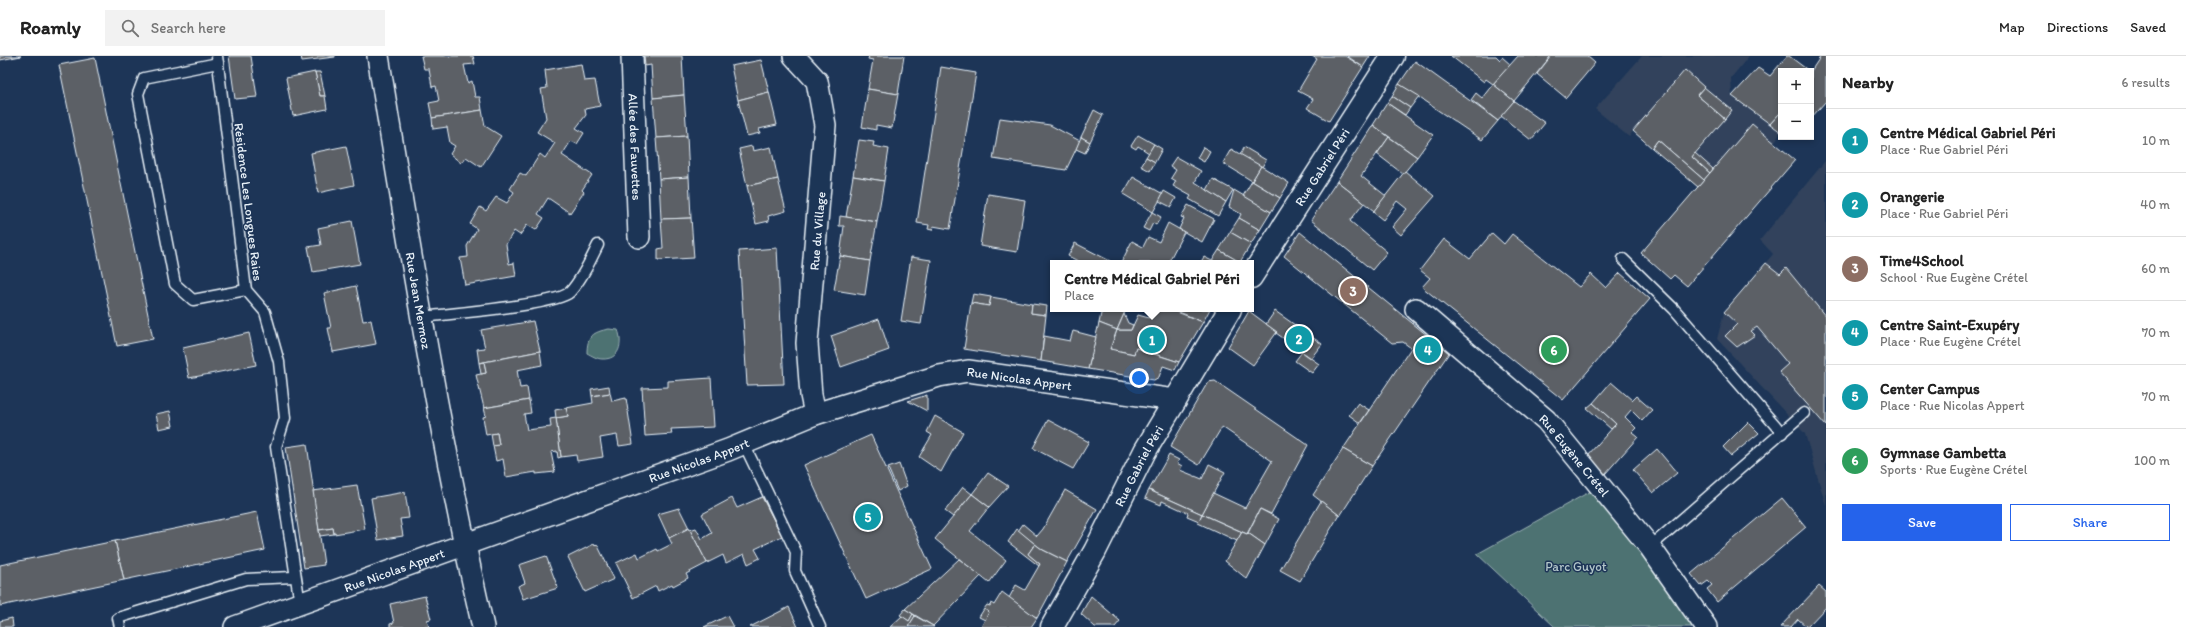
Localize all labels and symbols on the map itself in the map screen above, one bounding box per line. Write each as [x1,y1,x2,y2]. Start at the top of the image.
street label: Allée des Fauvettes [625,93,645,201]
street label: Résidence Les Longues Raies [231,122,266,282]
street label: Rue Gabriel Péri [1292,125,1353,209]
street label: Rue du Village [807,191,828,271]
street label: Rue Jean Mermoz [402,251,434,350]
pin: 3 [1340,276,1366,306]
pin: 2 [1286,324,1312,354]
pin: 1 [1139,325,1165,355]
pin: 4 [1415,335,1441,365]
pin: 6 [1541,335,1567,365]
street label: Rue Nicolas Appert [966,364,1073,393]
your location [1129,368,1149,388]
street label: Rue Eugène Crétel [1536,411,1612,500]
street label: Rue Gabriel Péri [1112,423,1167,509]
street label: Rue Nicolas Appert [647,435,752,486]
pin: 5 [855,502,881,532]
street label: Rue Nicolas Appert [342,545,447,595]
park label: Parc Guyot [1545,559,1607,574]

